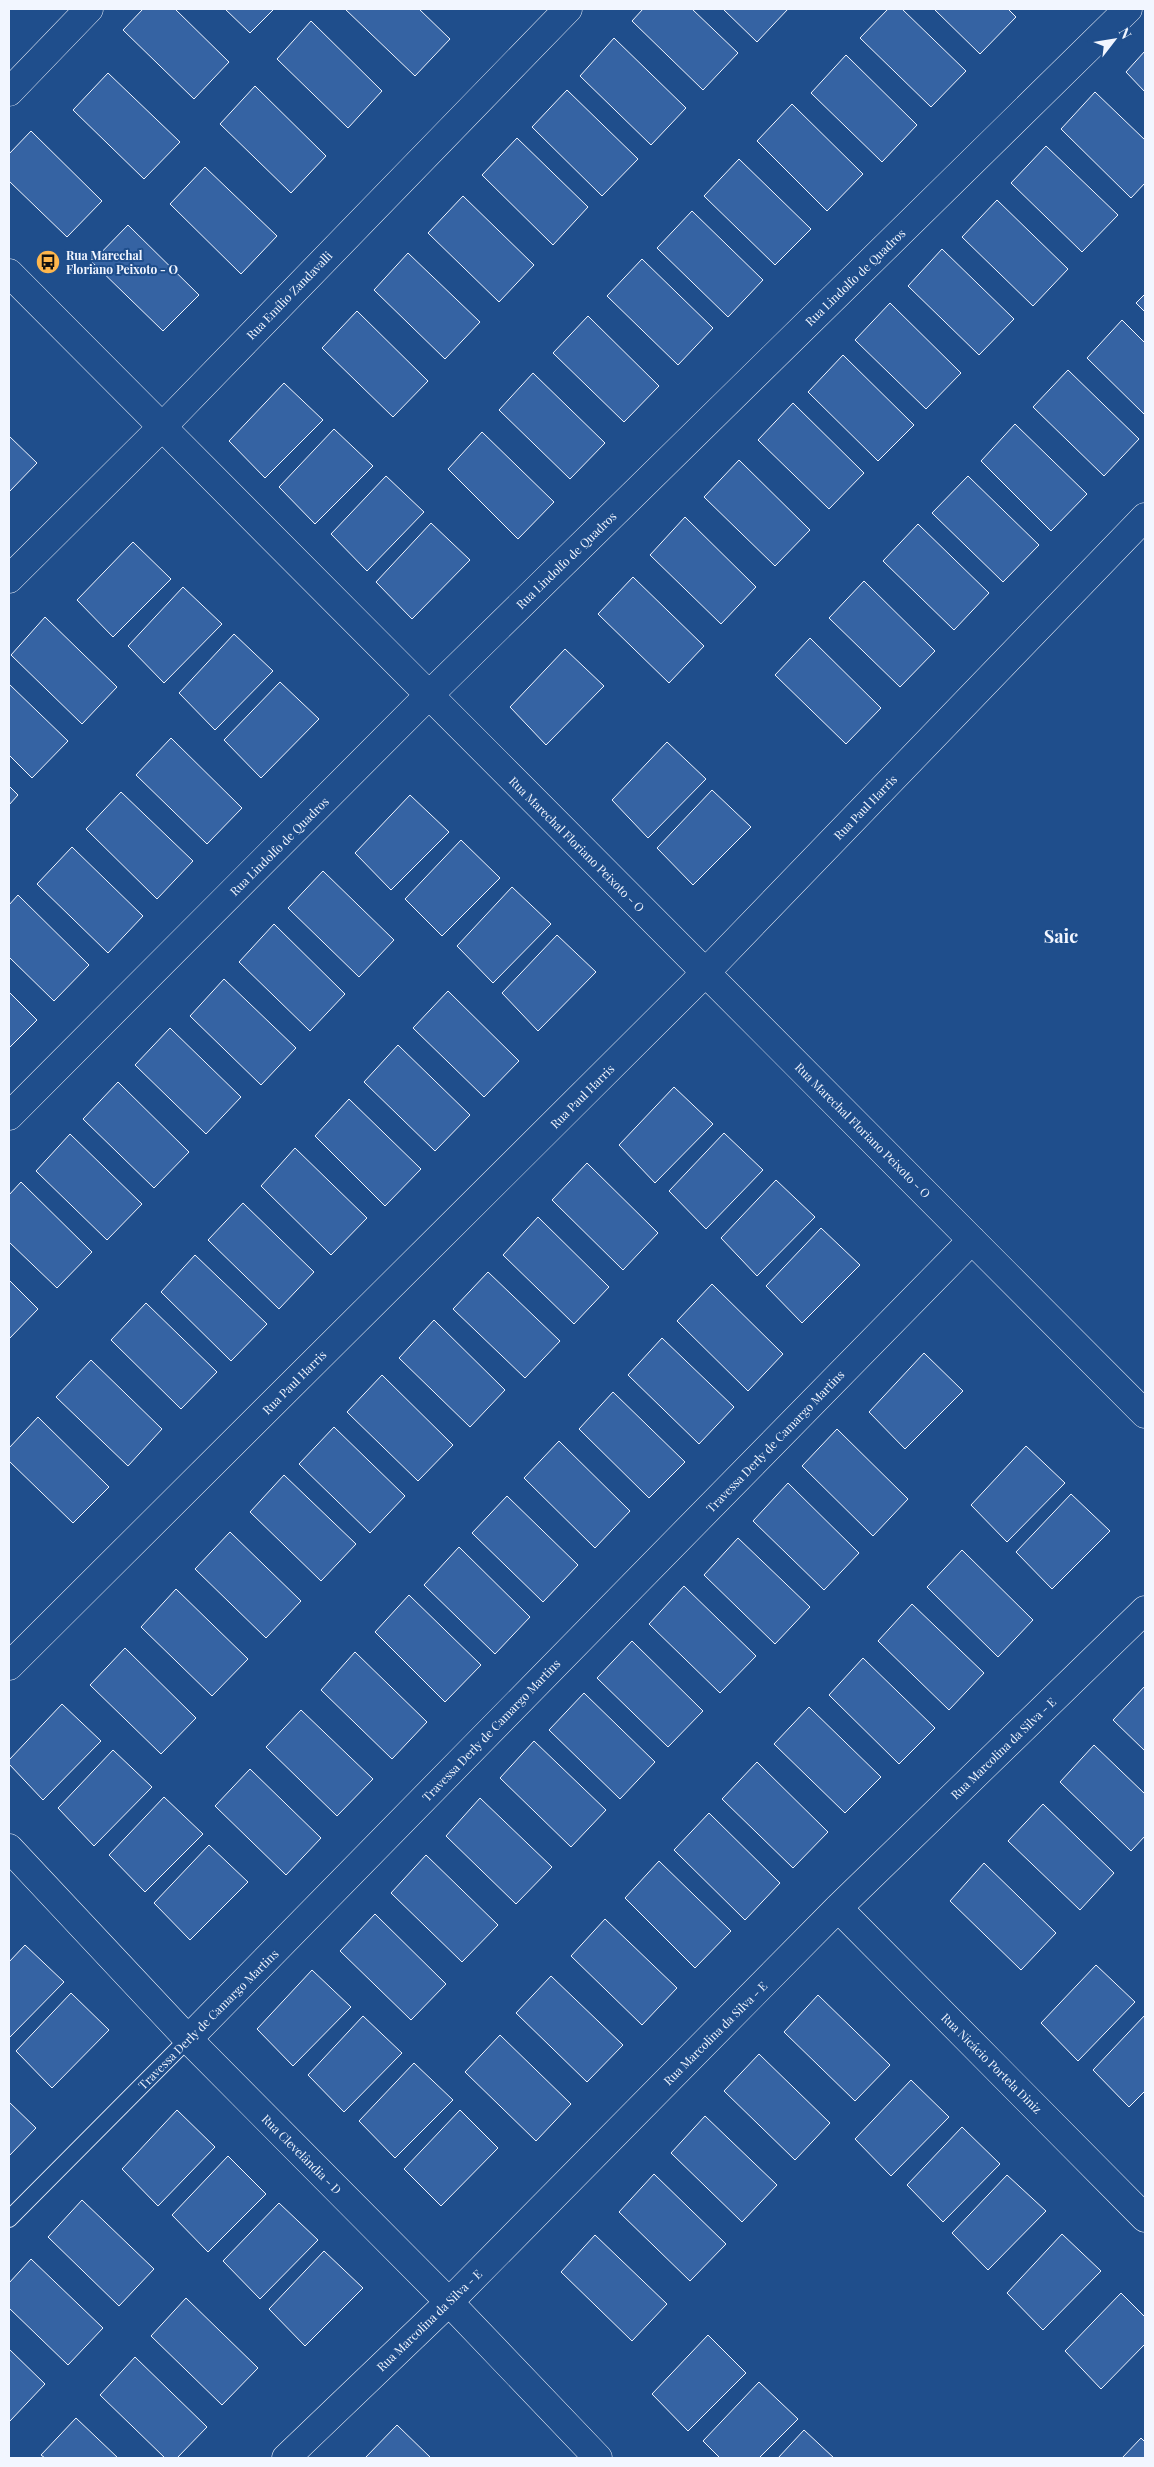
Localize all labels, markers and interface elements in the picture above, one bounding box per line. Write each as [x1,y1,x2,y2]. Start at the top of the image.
north arrow [1089,15,1139,65]
text: N [1115,24,1136,42]
street label: Rua Lindolfo de Quadros [801,225,909,329]
place label: Rua Marechal Floriano Peixoto - O [66,247,178,277]
street label: Rua Emílio Zandavalli [243,247,336,343]
bus stop icon: Rua Marechal Floriano Peixoto - O [35,249,61,275]
street label: Rua Lindolfo de Quadros [512,508,620,612]
street label: Rua Paul Harris [830,771,900,843]
street label: Rua Marechal Floriano Peixoto - O [506,773,648,915]
street label: Rua Lindolfo de Quadros [226,793,332,899]
district label: Saic [1044,924,1078,948]
street label: Rua Marechal Floriano Peixoto - O [792,1059,934,1201]
street label: Rua Paul Harris [546,1060,618,1132]
street label: Rua Paul Harris [258,1346,330,1418]
street label: Travessa Derly de Camargo Martins [703,1366,847,1516]
street label: Travessa Derly de Camargo Martins [419,1655,563,1805]
street label: Rua Marcolina da Silva - E [947,1693,1059,1803]
street label: Travessa Derly de Camargo Martins [134,1945,282,2093]
street label: Rua Marcolina da Silva - E [660,1978,770,2088]
street label: Rua Nicácio Portela Diniz [938,2009,1046,2117]
street label: Rua Clevelândia - D [259,2111,346,2198]
street label: Rua Marcolina da Silva - E [373,2265,485,2375]

